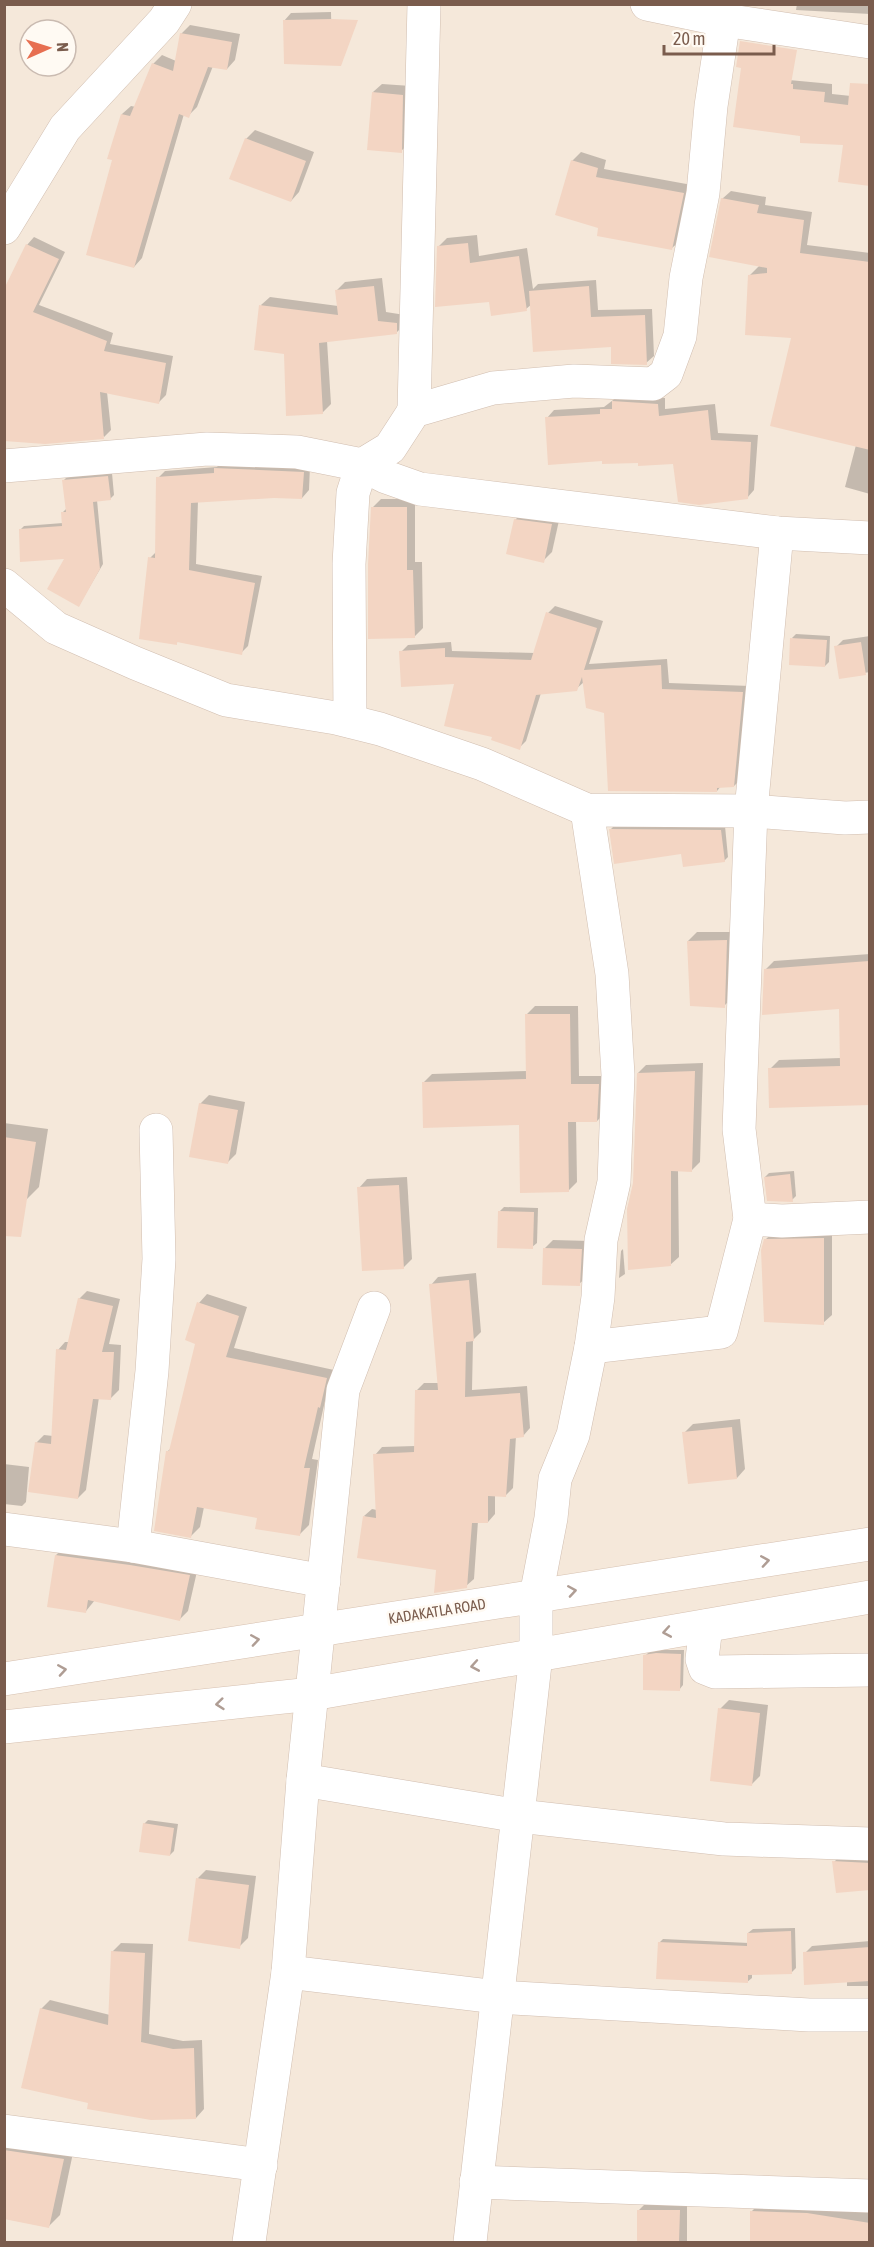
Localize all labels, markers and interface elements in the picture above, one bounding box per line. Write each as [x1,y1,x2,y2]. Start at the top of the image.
north arrow [18,18,78,78]
scale bar [664,18,774,56]
text: 20 m [673,28,705,49]
text: N [54,42,72,52]
one-way arrow [760,1555,769,1567]
one-way arrow [568,1585,577,1597]
street label: KADAKATLA ROAD [387,1595,487,1627]
one-way arrow [662,1626,672,1638]
one-way arrow [250,1634,260,1646]
one-way arrow [470,1659,480,1671]
one-way arrow [58,1664,67,1676]
one-way arrow [215,1697,224,1710]

